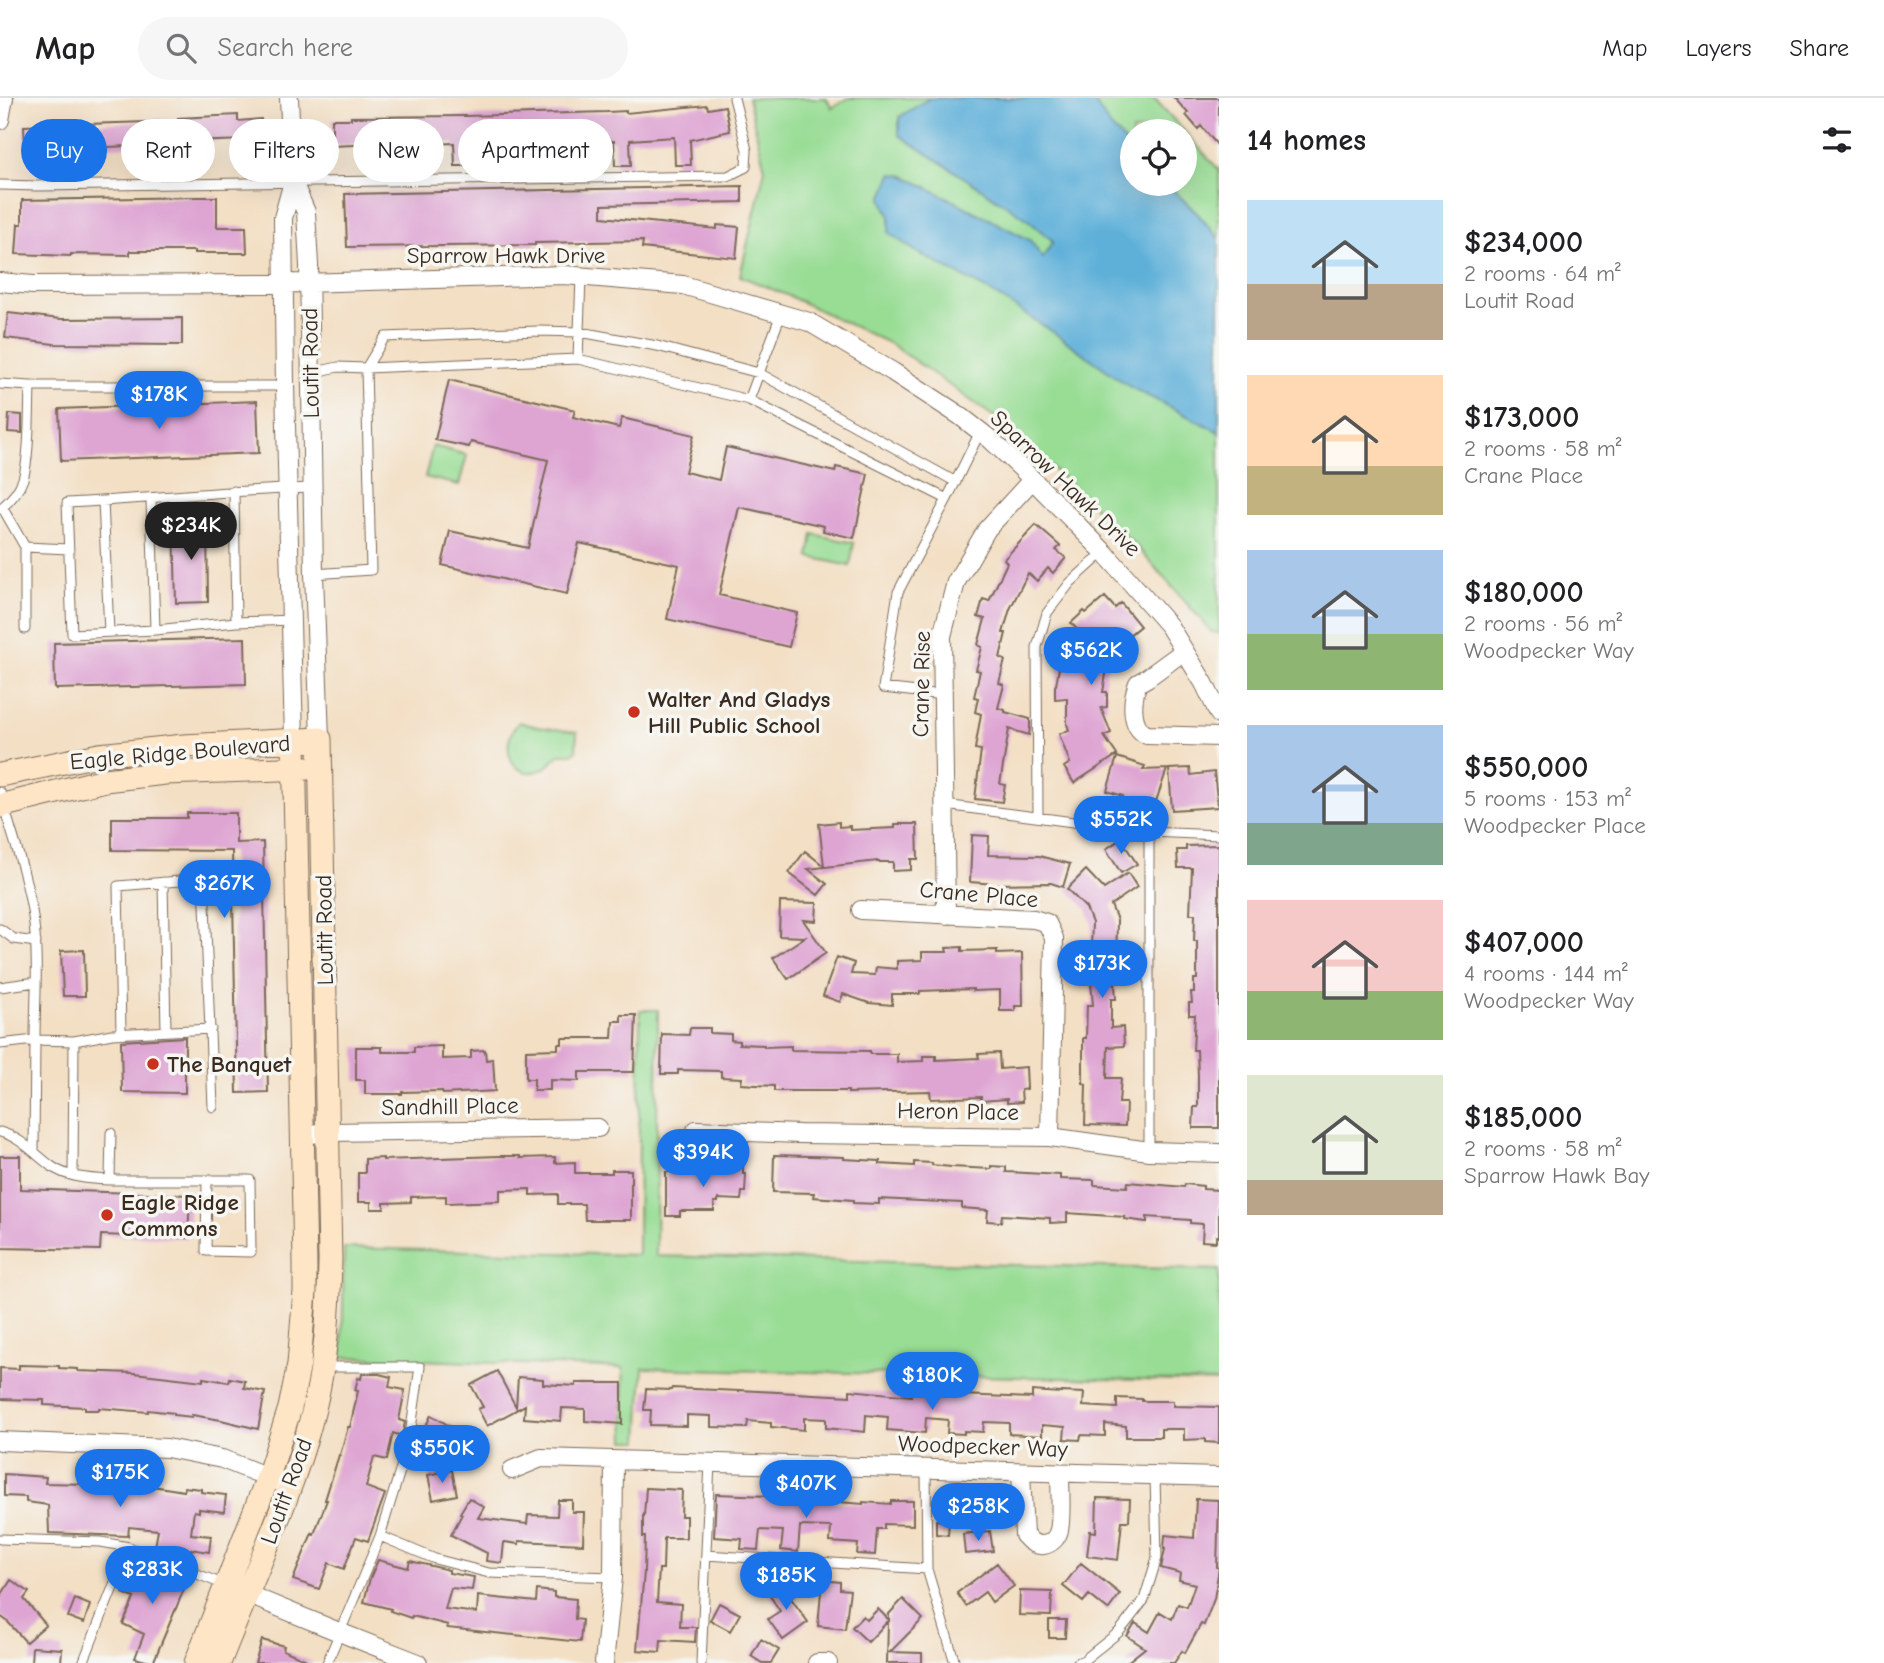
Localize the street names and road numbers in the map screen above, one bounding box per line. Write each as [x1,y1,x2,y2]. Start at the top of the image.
street label: Sparrow Hawk Drive [407,242,605,269]
street label: Loutit Road [296,307,325,419]
street label: Sparrow Hawk Drive [985,405,1146,562]
street label: Crane Rise [907,630,936,738]
street label: Eagle Ridge Boulevard [69,729,291,776]
street label: Loutit Road [310,874,339,986]
street label: Crane Place [918,876,1039,913]
street label: Sandhill Place [381,1092,519,1121]
street label: Heron Place [897,1097,1019,1126]
street label: Woodpecker Way [898,1430,1069,1463]
street label: Loutit Road [255,1435,318,1548]

